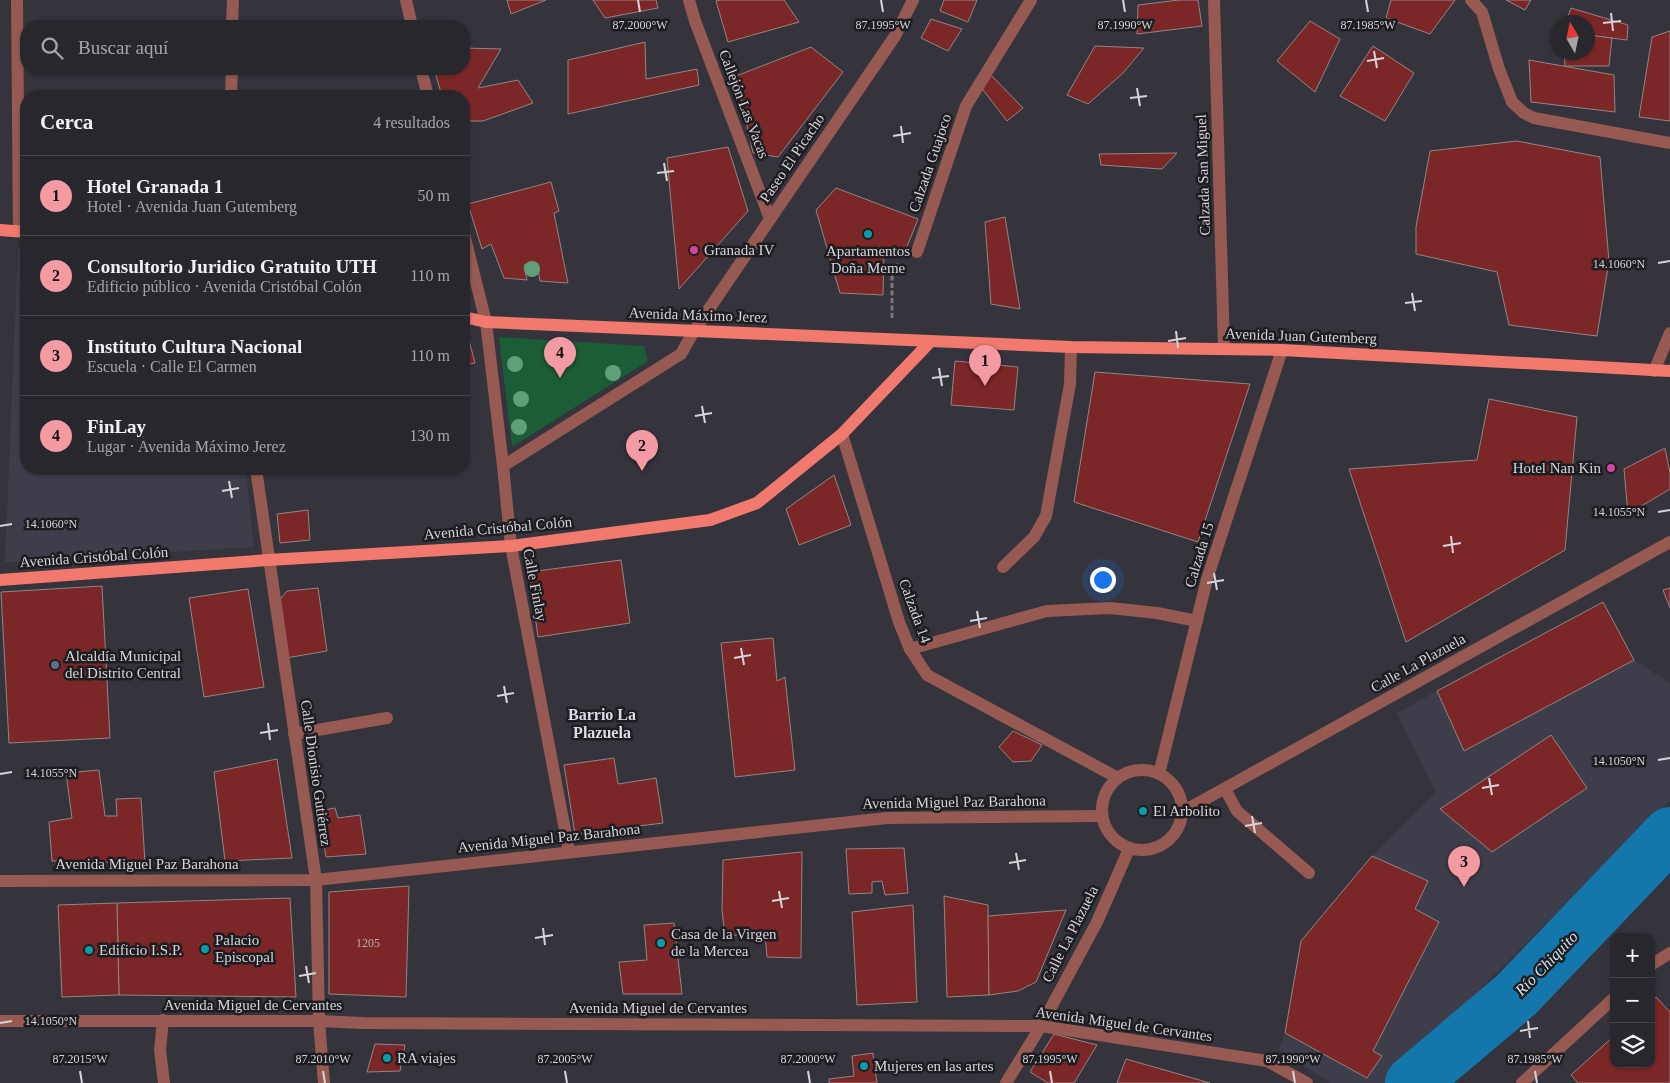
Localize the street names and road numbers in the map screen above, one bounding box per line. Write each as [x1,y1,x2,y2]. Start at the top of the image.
street label: Callejón Las Vacas [716,48,772,161]
street label: Paseo El Picacho [756,111,828,205]
street label: Calzada Guajoco [906,112,954,214]
street label: Calzada San Miguel [1193,114,1213,236]
street label: Avenida Máximo Jerez [628,305,768,325]
street label: Avenida Juan Gutemberg [1225,325,1378,347]
street label: Avenida Cristóbal Colón [423,513,573,542]
street label: Calzada 15 [1182,521,1216,589]
street label: Avenida Cristóbal Colón [19,544,169,570]
street label: Calle Finlay [520,547,550,623]
street label: Calzada 14 [896,577,934,646]
street label: Calle La Plazuela [1368,630,1468,696]
street label: Calle Dionisio Gutiérrez [298,699,334,847]
street label: Avenida Miguel Paz Barahona [862,792,1046,812]
street label: Avenida Miguel Paz Barahona [457,820,641,856]
street label: Avenida Miguel Paz Barahona [55,856,239,872]
street label: Calle La Plazuela [1039,883,1101,985]
street label: Avenida Miguel de Cervantes [164,997,342,1013]
street label: Avenida Miguel de Cervantes [569,1000,747,1016]
street label: Avenida Miguel de Cervantes [1035,1004,1214,1044]

